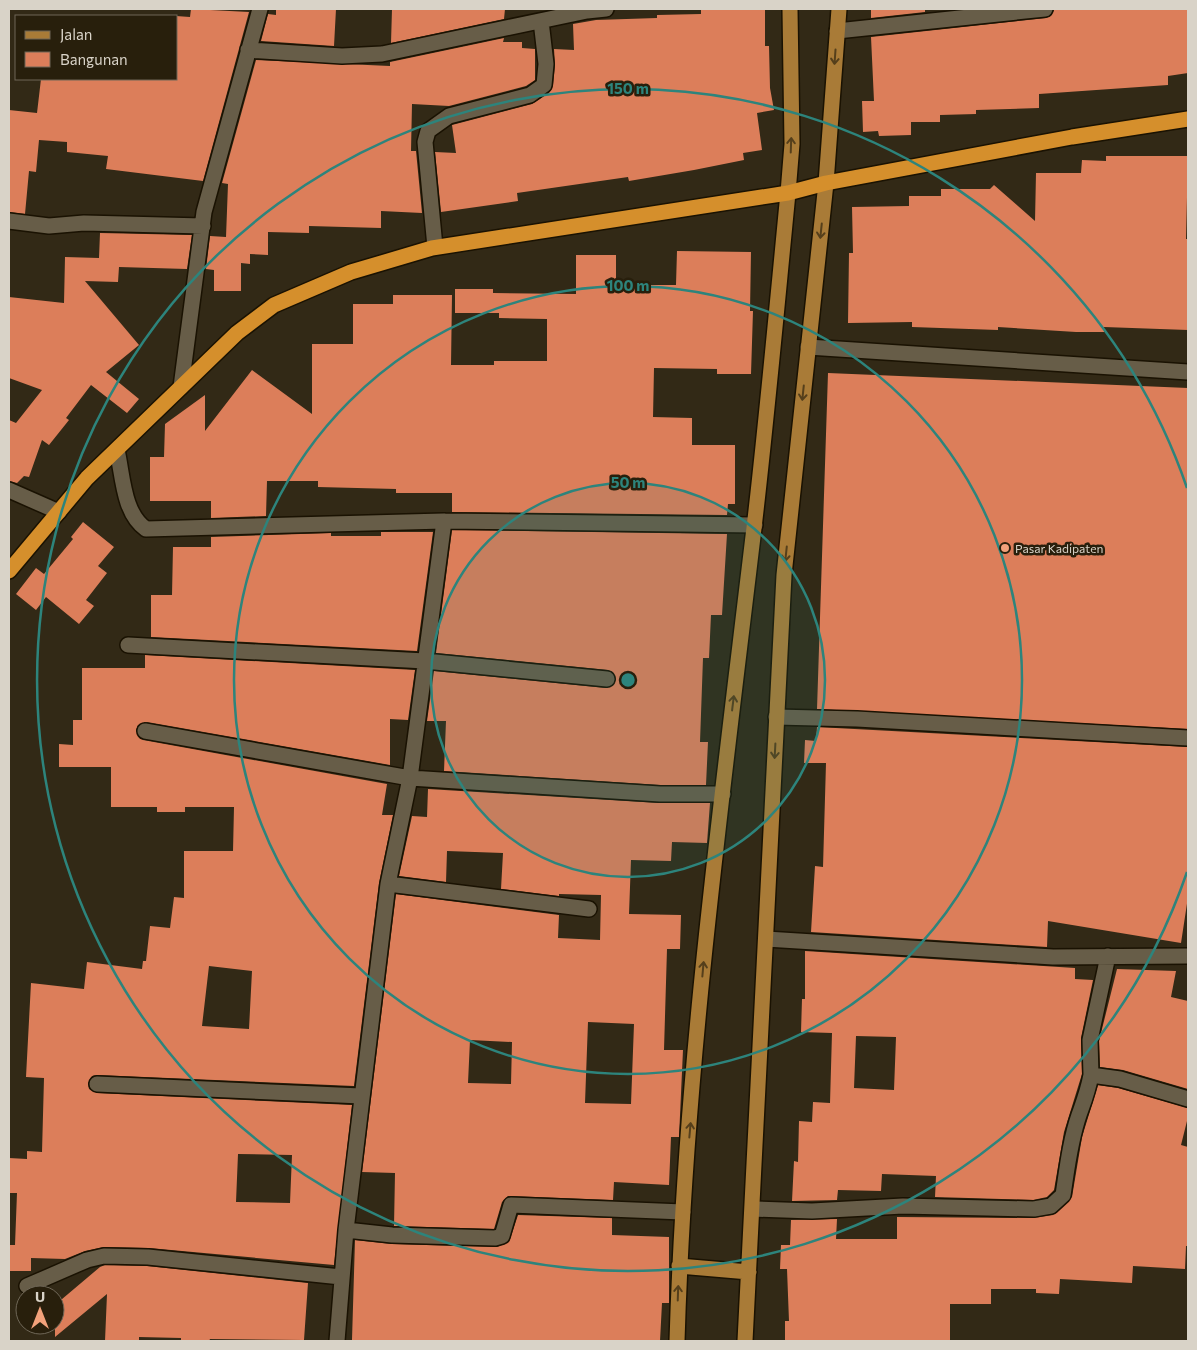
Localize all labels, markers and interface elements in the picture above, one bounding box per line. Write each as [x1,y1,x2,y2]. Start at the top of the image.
legend [15,15,178,80]
text: Jalan [60,25,92,43]
one-way arrow [831,49,840,65]
text: Bangunan [60,50,128,68]
text: 150 m [607,79,649,97]
one-way arrow [786,137,796,154]
one-way arrow [816,223,826,239]
text: 100 m [607,276,649,294]
one-way arrow [798,384,808,400]
text: 50 m [611,473,645,491]
place label: Pasar Kadipaten [1015,541,1103,555]
marker: Pasar Kadipaten [999,542,1011,554]
one-way arrow [781,546,791,562]
centre of rings [619,671,637,689]
one-way arrow [728,695,738,711]
one-way arrow [770,743,779,759]
one-way arrow [698,961,708,977]
one-way arrow [685,1123,695,1139]
north arrow [15,1285,65,1335]
one-way arrow [673,1285,683,1301]
text: U [35,1288,45,1305]

